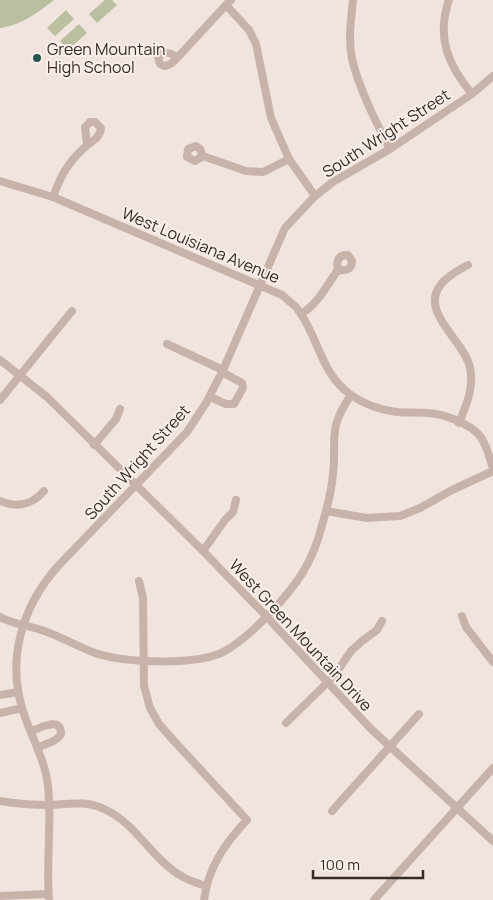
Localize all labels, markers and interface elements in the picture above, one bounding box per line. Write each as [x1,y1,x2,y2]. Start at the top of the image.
place label: Green Mountain High School [47,38,166,78]
marker: Green Mountain High School [31,52,43,64]
street label: South Wright Street [318,83,454,183]
street label: West Louisiana Avenue [119,202,283,288]
street label: South Wright Street [79,400,195,524]
street label: West Green Mountain Drive [225,554,377,716]
scale bar [313,848,423,880]
text: 100 m [320,854,360,875]

